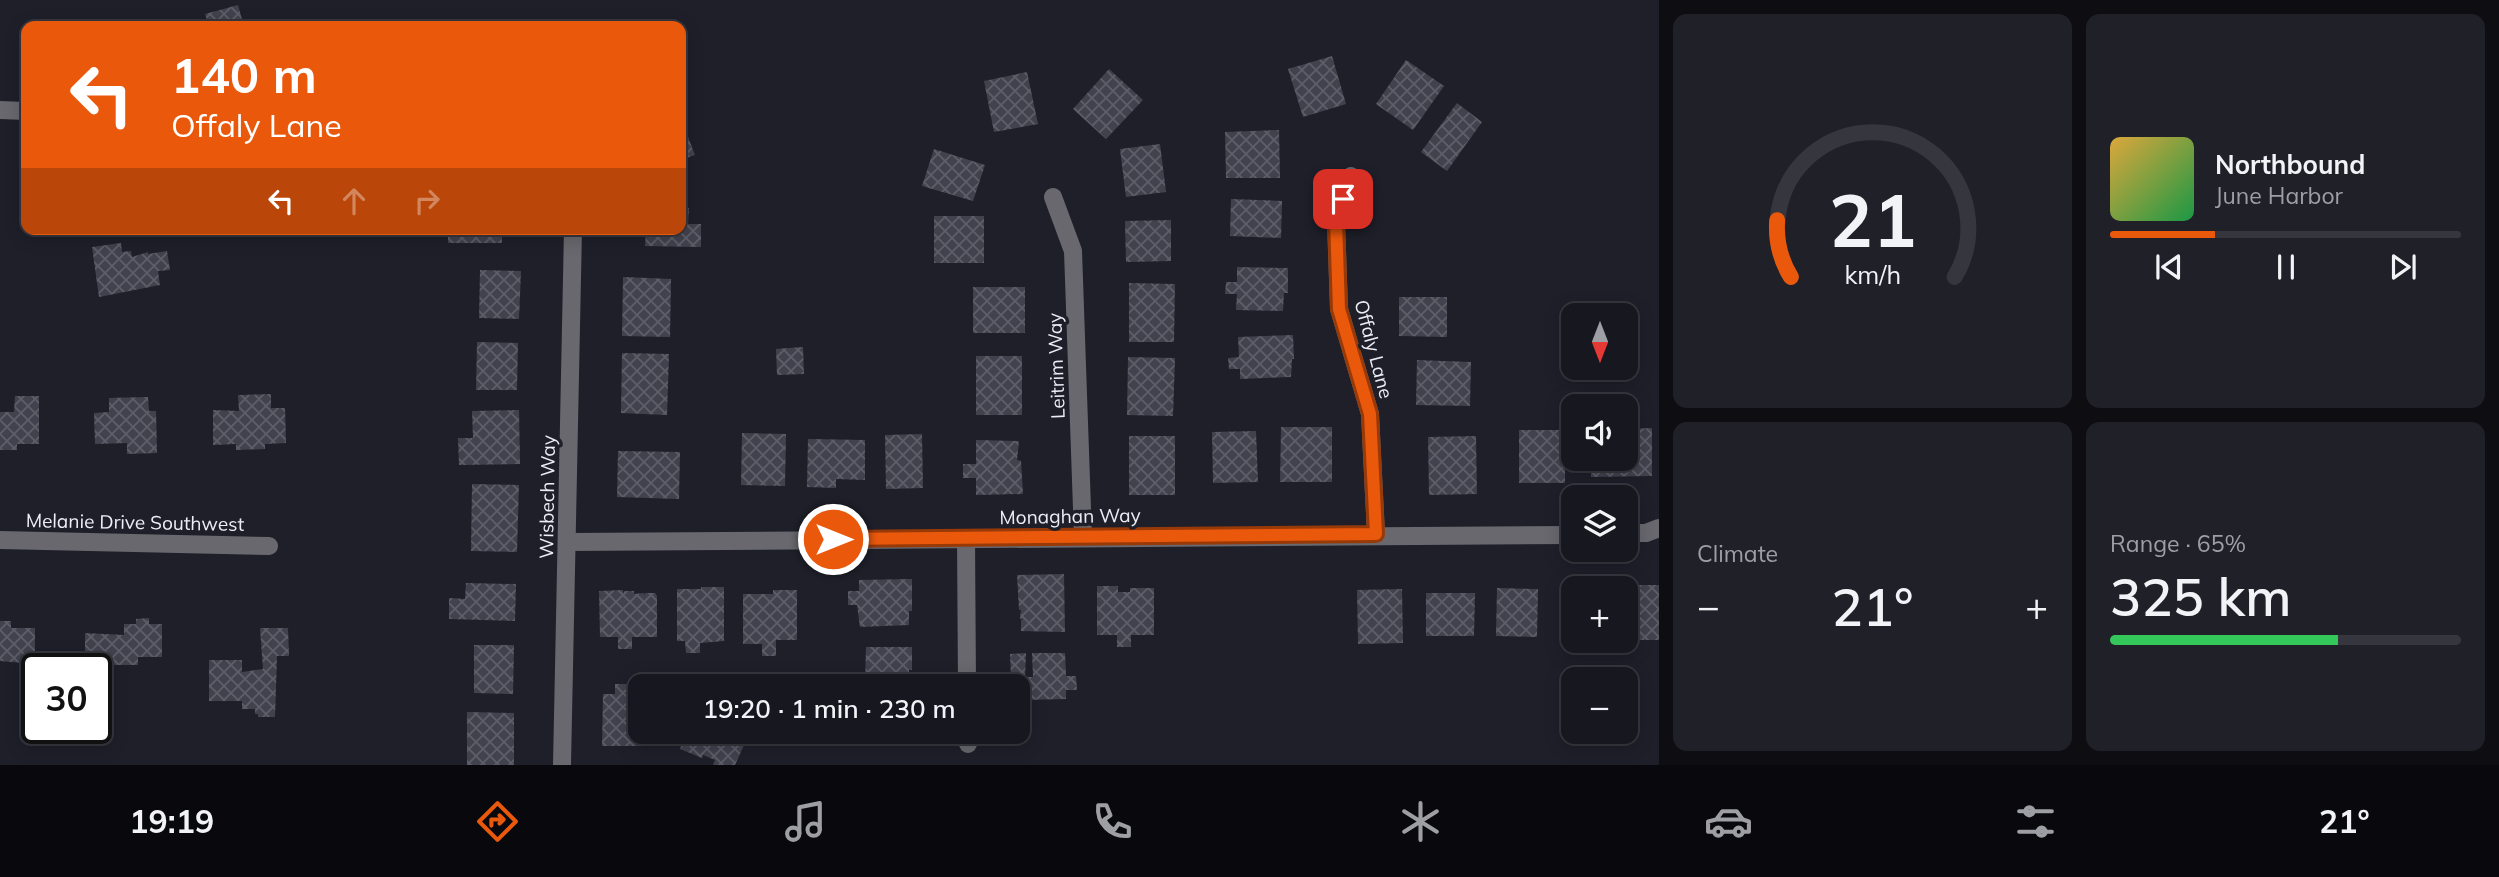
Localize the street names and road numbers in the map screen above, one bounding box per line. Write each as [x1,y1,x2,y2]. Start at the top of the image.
street label: Offaly Lane [1349,297,1399,401]
street label: Leitrim Way [1042,312,1070,420]
street label: Wisbech Way [534,435,560,559]
street label: Monaghan Way [999,503,1141,529]
street label: Melanie Drive Southwest [26,508,245,536]

